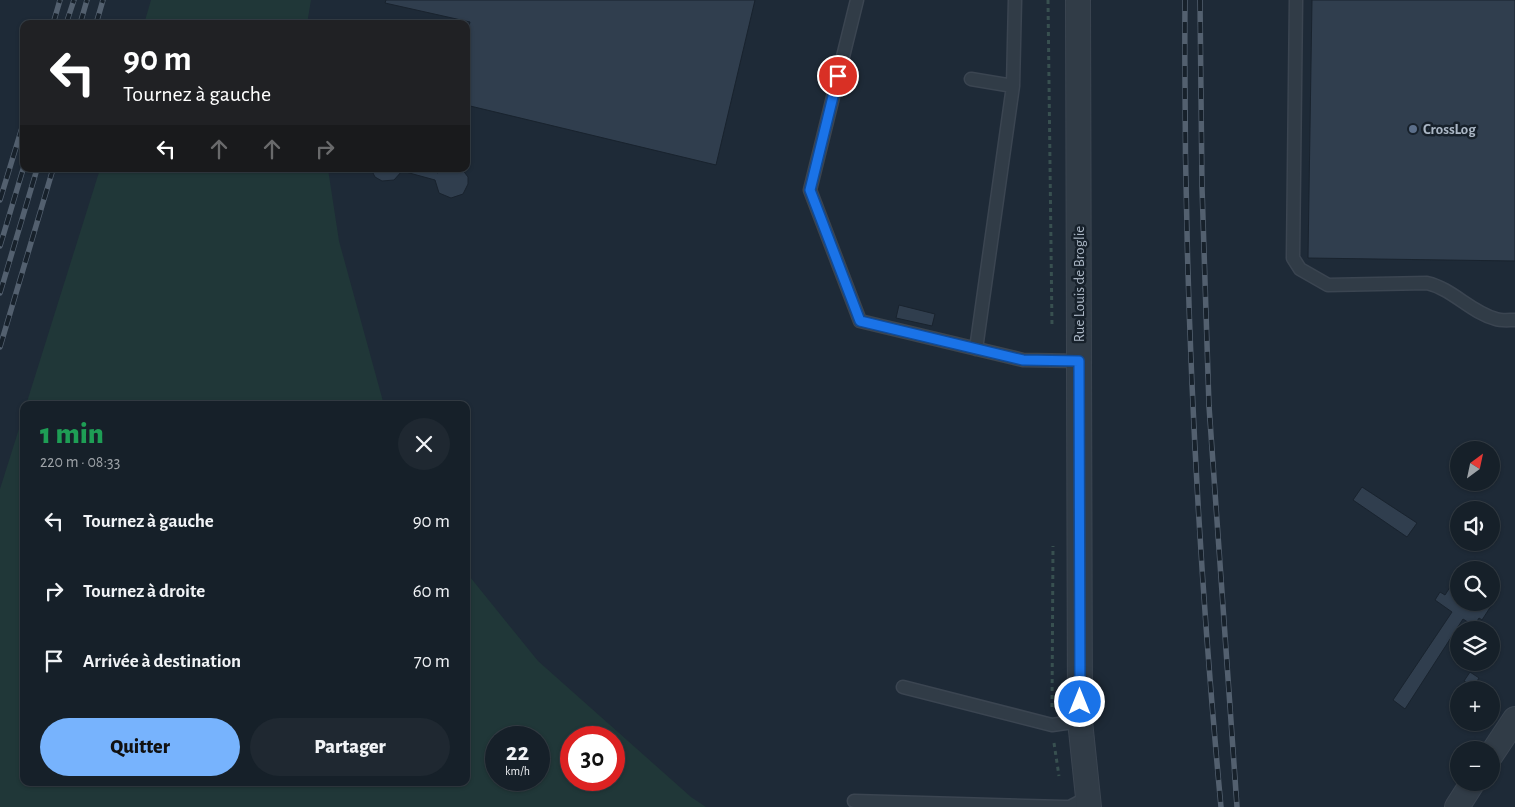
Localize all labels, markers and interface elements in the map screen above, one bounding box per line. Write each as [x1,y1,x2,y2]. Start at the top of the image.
icon: left [40,40,105,105]
text: 90 m [123,42,192,77]
pin [817,55,859,97]
icon: arrive [824,62,852,90]
text: Tournez à gauche [123,83,271,105]
place label: CrossLog [1423,122,1476,137]
marker: CrossLog [1407,123,1419,135]
icon: left [152,135,180,163]
icon: ahead [205,135,233,163]
icon: ahead [258,135,286,163]
icon: right [311,135,339,163]
street label: Rue Louis de Broglie [1072,226,1087,342]
button: close [398,418,450,470]
text: 1 min [40,419,104,449]
north arrow [1450,441,1500,491]
map controls [1450,441,1500,791]
text: 220 m · 08:33 [40,454,120,470]
button: sound [1450,501,1500,551]
icon: left [40,507,68,535]
text: Tournez à gauche [83,512,214,531]
text: 90 m [413,512,450,531]
button: search [1450,561,1500,611]
icon: right [40,577,68,605]
text: Tournez à droite [83,582,205,601]
text: 60 m [413,582,450,601]
button: layers [1450,621,1500,671]
icon: arrive [40,647,68,675]
text: Arrivée à destination [83,652,241,671]
text: 70 m [414,652,450,671]
position arrow [1053,675,1105,727]
button: + [1450,681,1500,731]
button: Quitter [40,718,240,776]
button: Partager [250,718,450,776]
speed limit sign: 30 [560,726,625,791]
text: 22 [506,740,529,765]
button: − [1450,741,1500,791]
text: km/h [505,765,530,777]

